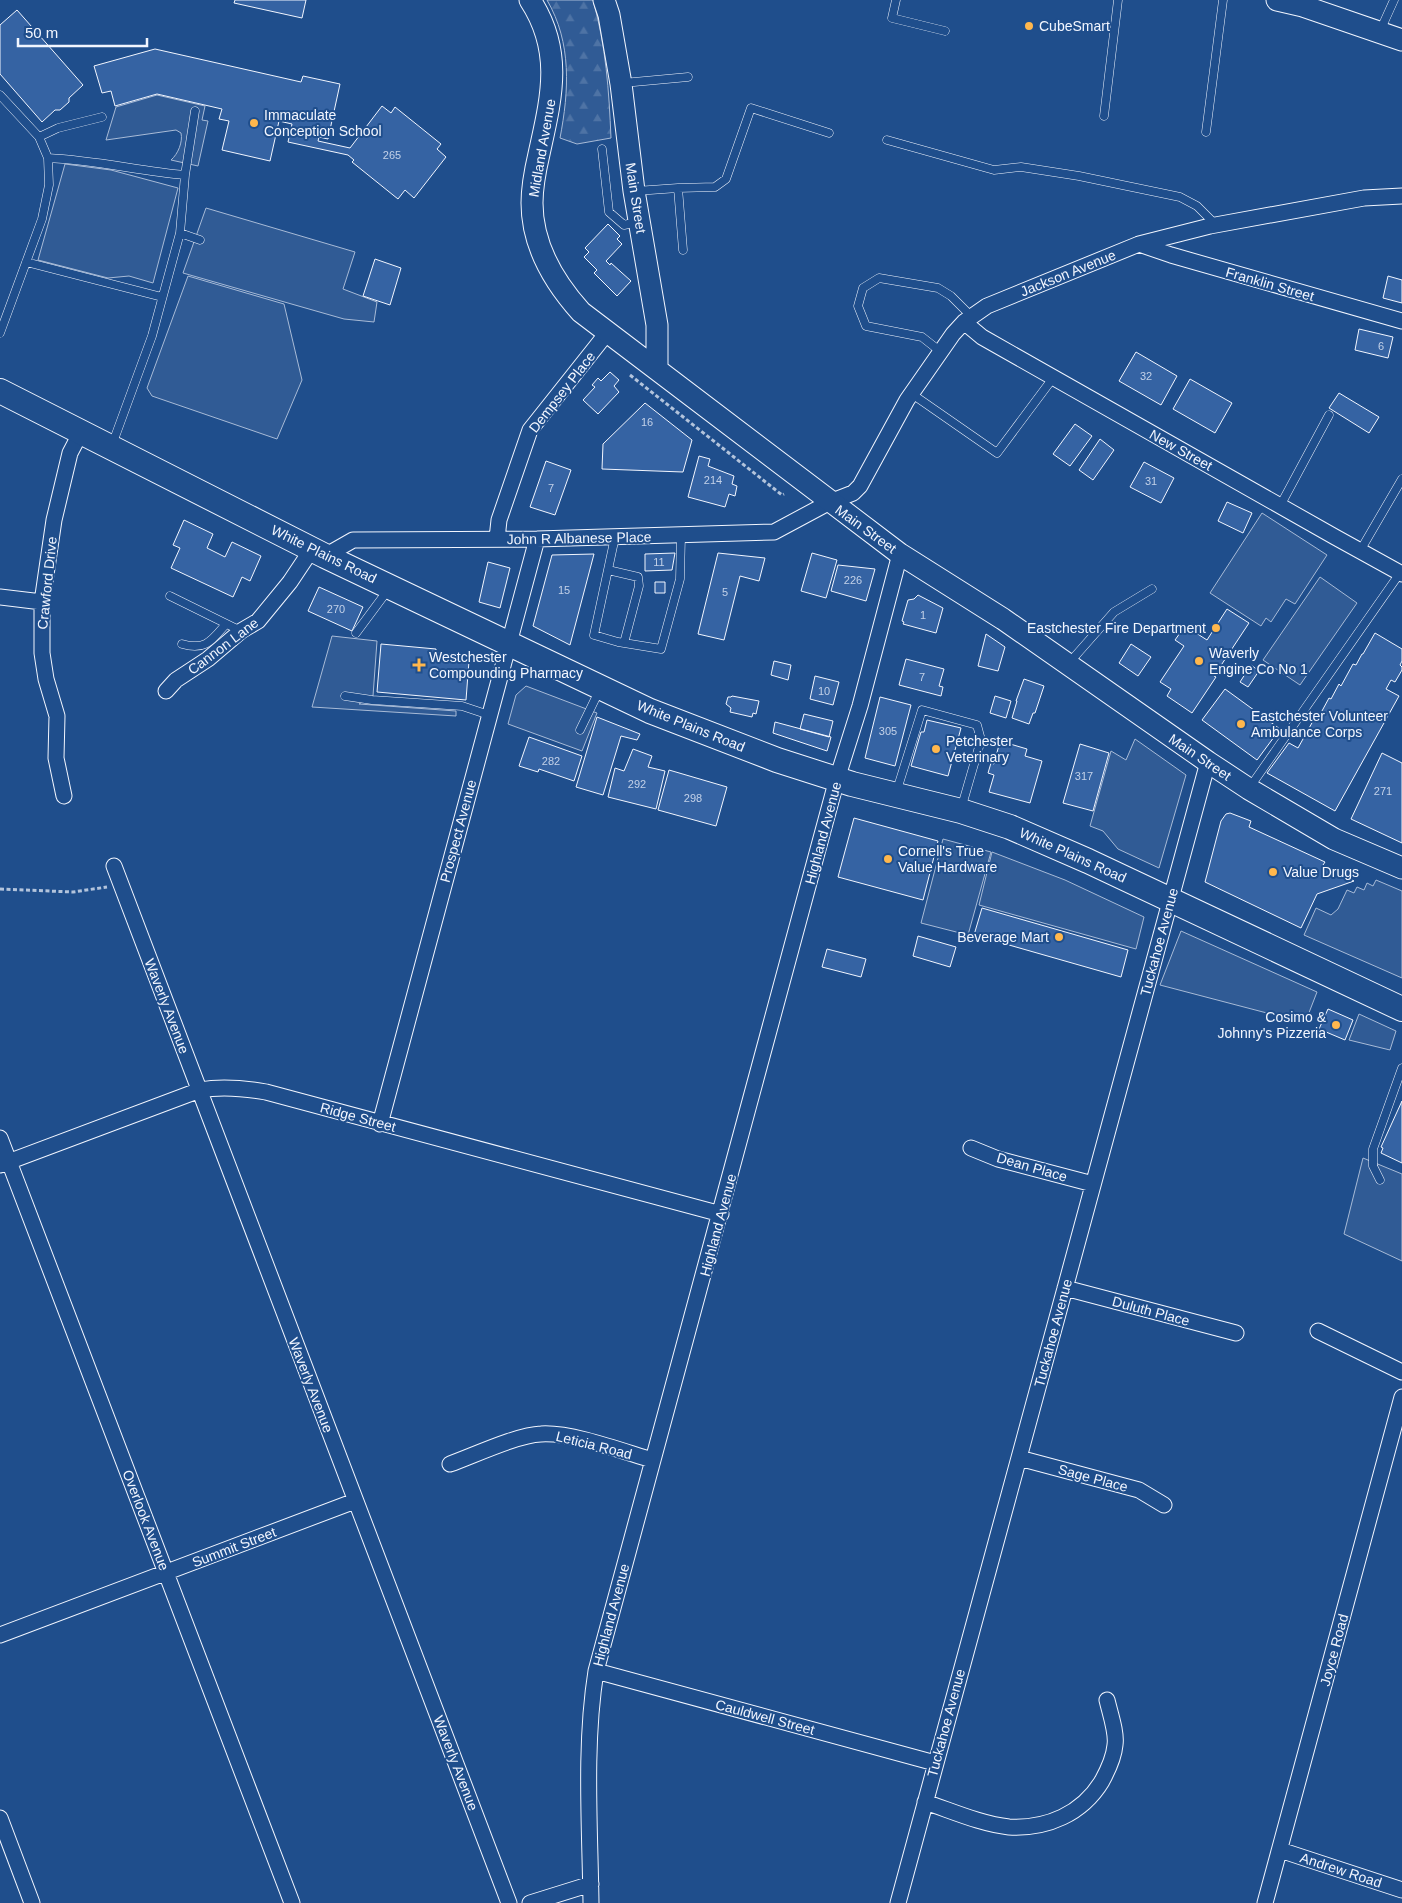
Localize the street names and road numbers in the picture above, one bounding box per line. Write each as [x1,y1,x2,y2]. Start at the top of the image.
street label: Midland Avenue [525,97,559,198]
street label: Main Street [622,161,650,235]
street label: Jackson Avenue [1018,246,1118,299]
street label: Franklin Street [1224,264,1316,304]
street label: Dempsey Place [526,348,599,436]
street label: New Street [1147,426,1215,474]
street label: Main Street [832,501,900,557]
street label: White Plains Road [269,522,379,586]
street label: John R Albanese Place [506,529,652,547]
street label: Crawford Drive [34,536,60,630]
street label: Cannon Lane [185,614,262,678]
street label: White Plains Road [635,697,747,755]
street label: Main Street [1166,730,1234,784]
street label: Prospect Avenue [437,778,479,884]
street label: Highland Avenue [802,780,844,886]
street label: White Plains Road [1017,824,1129,886]
street label: Tuckahoe Avenue [1137,886,1181,998]
street label: Waverly Avenue [142,956,193,1056]
street label: Ridge Street [318,1099,398,1135]
street label: Dean Place [995,1149,1069,1185]
street label: Highland Avenue [697,1172,739,1278]
street label: Tuckahoe Avenue [1031,1277,1075,1389]
street label: Duluth Place [1111,1293,1192,1329]
street label: Waverly Avenue [286,1335,337,1435]
street label: Leticia Road [554,1428,634,1462]
street label: Sage Place [1056,1461,1130,1495]
street label: Overlook Avenue [119,1467,173,1573]
street label: Summit Street [190,1524,278,1570]
street label: Highland Avenue [590,1562,632,1668]
street label: Joyce Road [1317,1612,1351,1688]
street label: Tuckahoe Avenue [924,1667,968,1779]
street label: Cauldwell Street [714,1696,816,1738]
street label: Waverly Avenue [431,1713,482,1813]
street label: Andrew Road [1298,1849,1384,1891]

